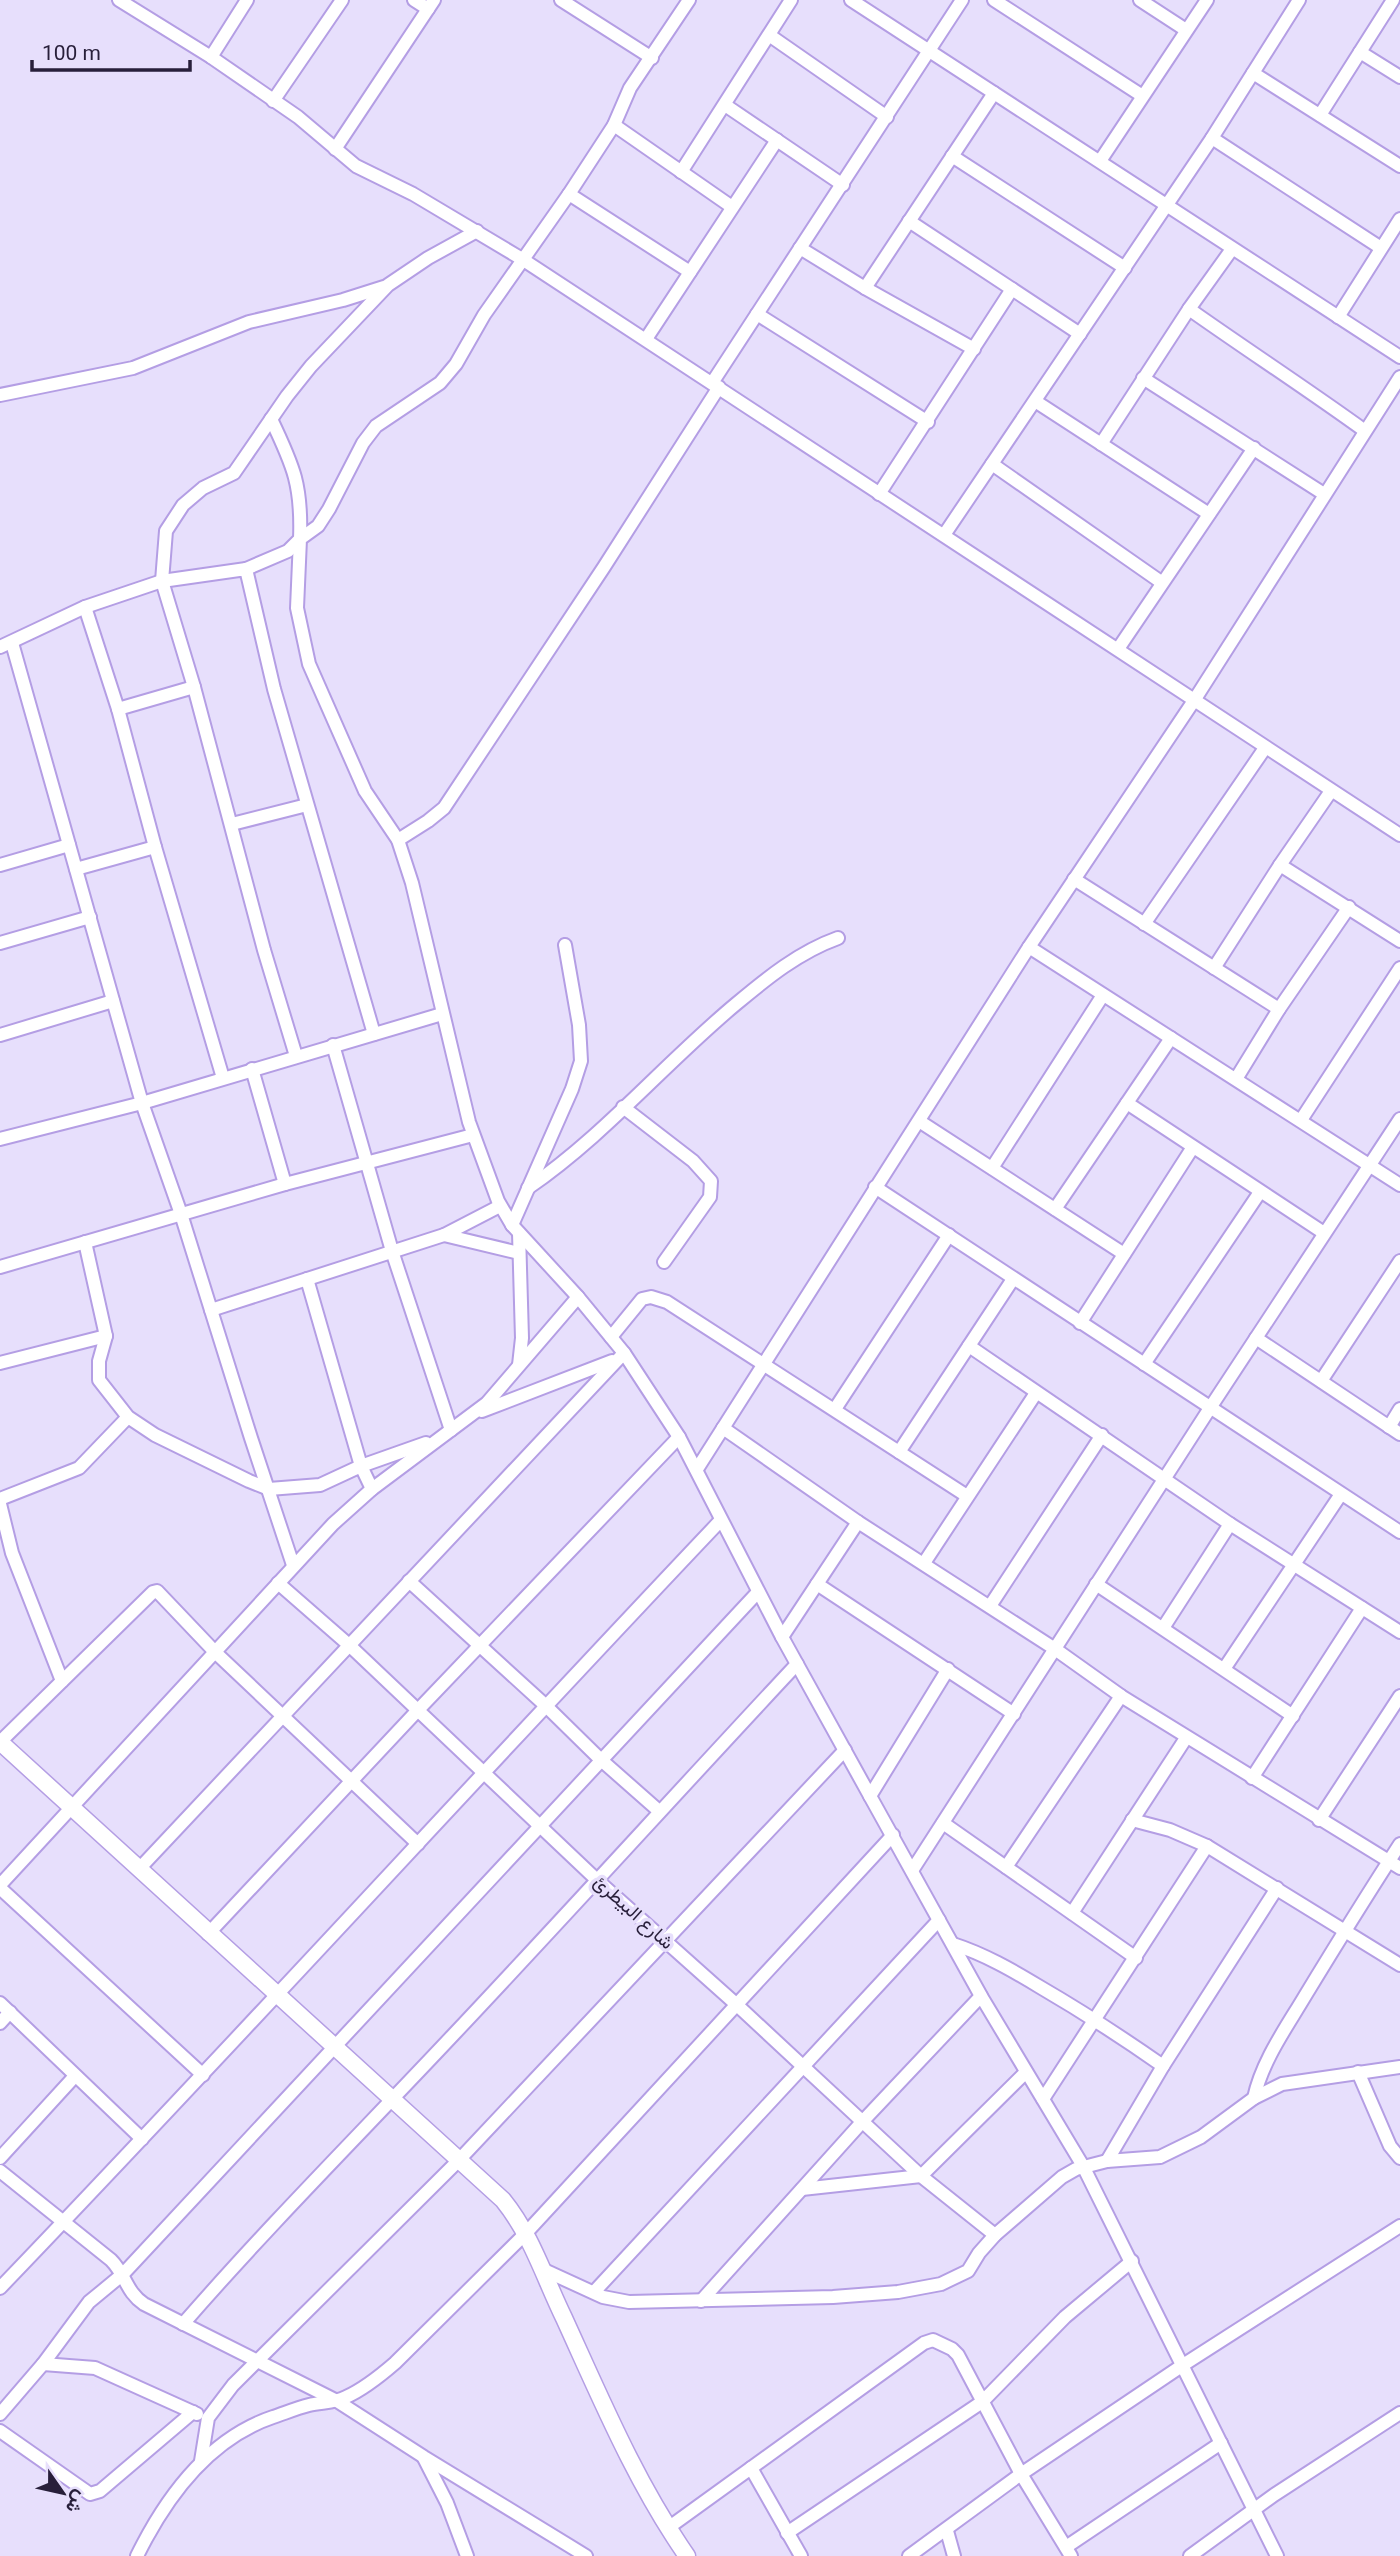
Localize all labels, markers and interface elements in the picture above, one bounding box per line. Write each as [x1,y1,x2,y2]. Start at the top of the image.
scale bar [32,28,189,72]
text: 100 m [42,41,101,65]
street label: شارع البيطرئ [589,1870,679,1955]
north arrow [28,2458,98,2528]
text: ش [61,2486,93,2518]

